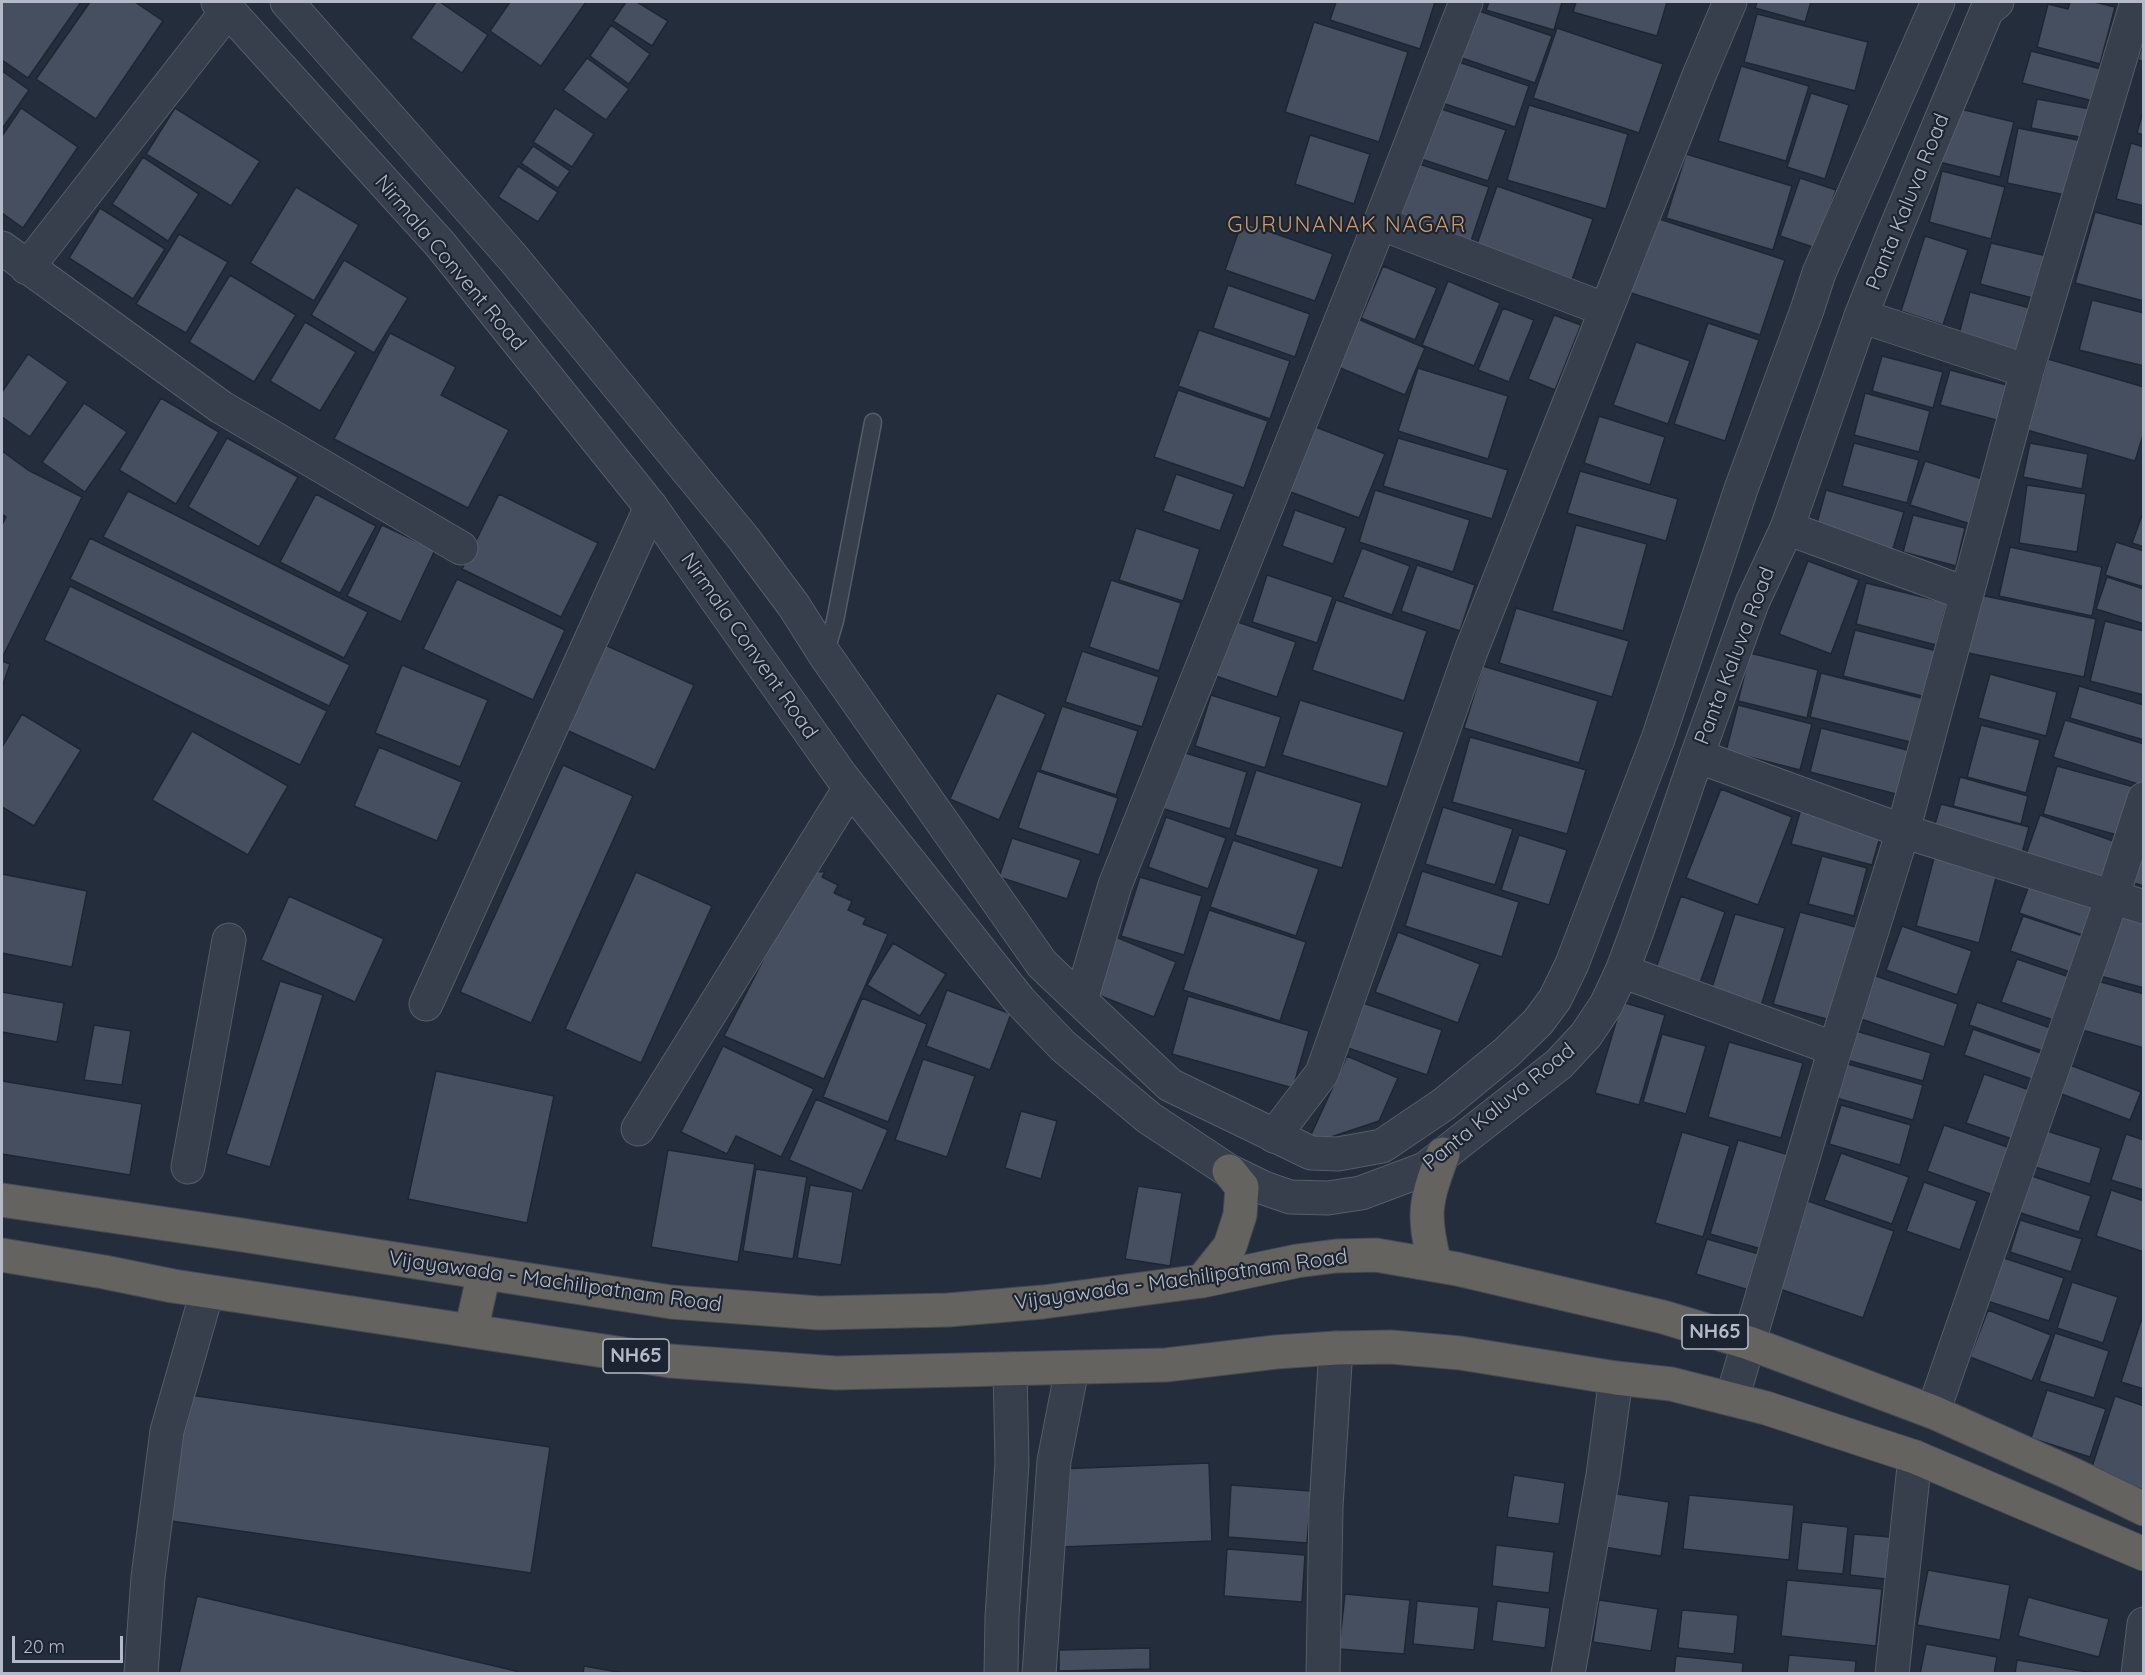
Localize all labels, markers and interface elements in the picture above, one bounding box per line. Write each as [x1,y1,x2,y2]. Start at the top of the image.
street label: Panta Kaluva Road [1861,110,1955,294]
street label: Nirmala Convent Road [369,170,531,356]
district label: GURUNANAK NAGAR [1227,212,1467,238]
street label: Nirmala Convent Road [675,548,823,744]
street label: Panta Kaluva Road [1690,564,1780,748]
street label: Panta Kaluva Road [1418,1038,1580,1176]
street label: Vijayawada - Machilipatnam Road [1013,1244,1349,1316]
street label: Vijayawada - Machilipatnam Road [387,1246,723,1318]
road number: NH65 [1682,1315,1748,1349]
road number: NH65 [603,1339,669,1373]
scale bar [15,1624,126,1662]
text: 20 m [23,1635,65,1658]

